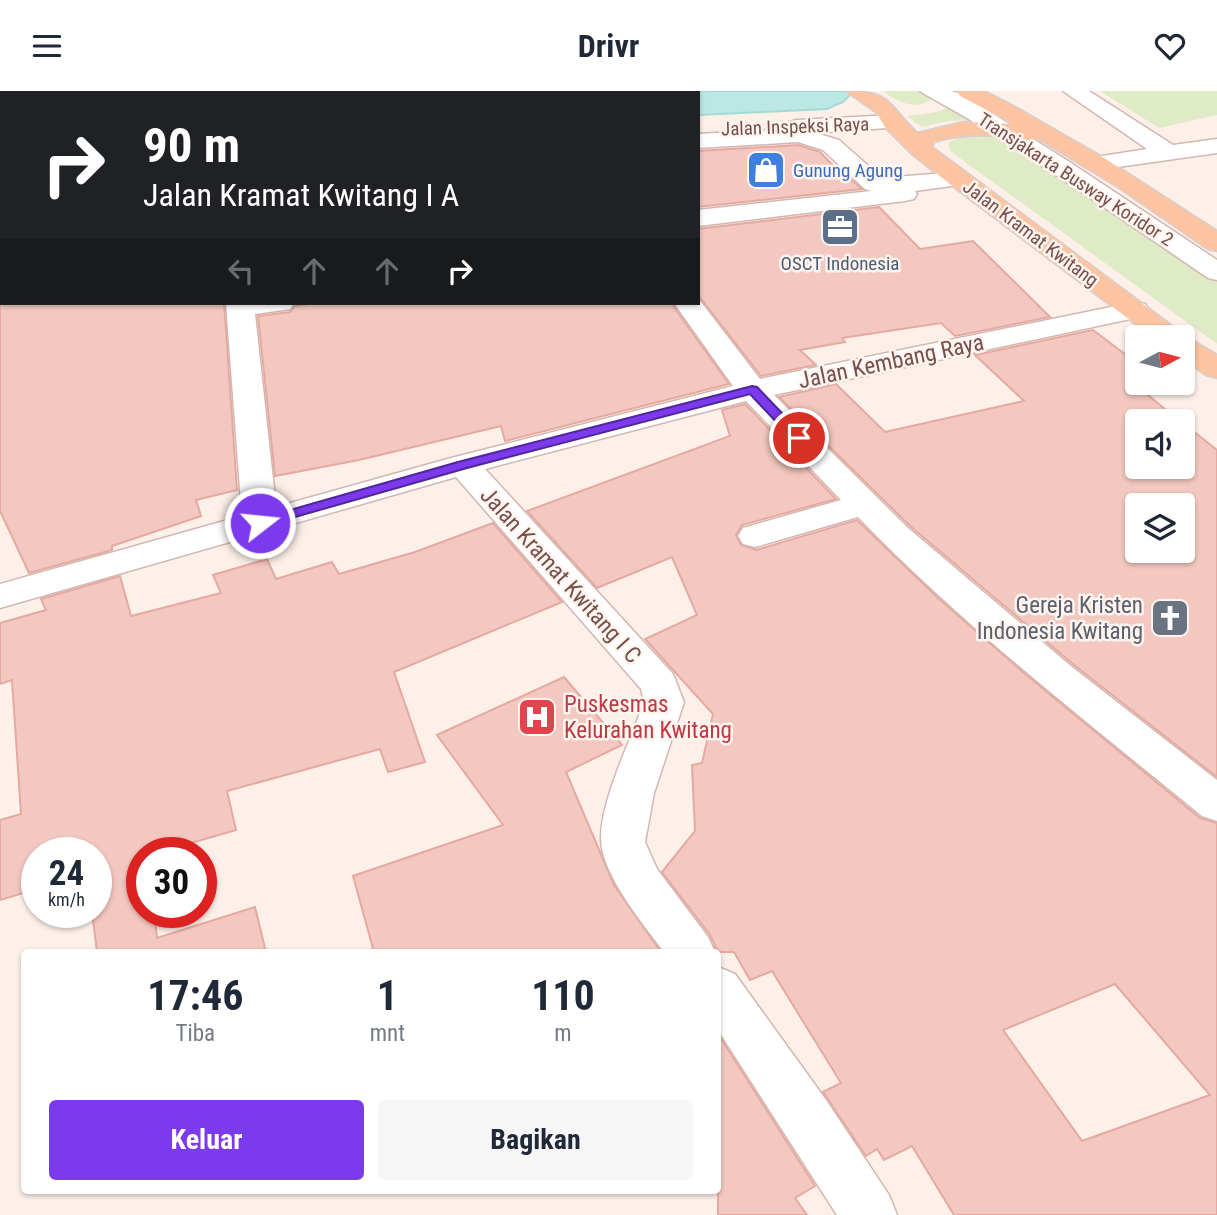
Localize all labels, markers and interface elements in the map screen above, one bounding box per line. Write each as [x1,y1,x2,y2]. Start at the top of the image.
icon: menu [28,27,66,65]
text: Drivr [578,27,639,65]
icon: heart [1151,27,1189,65]
street label: Transjakarta Busway Koridor 2 [974,108,1178,251]
street label: Jalan Inspeksi Raya [721,112,869,141]
text: 90 m [143,117,240,174]
icon: right [28,119,119,210]
shop icon: Gunung Agung [745,149,787,191]
place label: Gunung Agung [793,159,903,182]
street label: Jalan Kramat Kwitang [959,175,1103,292]
text: Jalan Kramat Kwitang I A [143,176,459,214]
office icon: OSCT Indonesia [819,206,861,248]
icon: left [222,252,260,290]
icon: ahead [295,252,333,290]
icon: ahead [368,252,406,290]
icon: right [441,252,479,290]
place label: OSCT Indonesia [781,252,899,275]
north arrow [1125,325,1195,395]
map controls [1125,325,1195,563]
street label: Jalan Kembang Raya [796,329,986,394]
pin [769,408,829,468]
button: sound [1125,409,1195,479]
icon: arrive [780,419,818,457]
street label: Jalan Kramat Kwitang I C [475,482,647,669]
position arrow [223,486,297,560]
button: layers [1125,493,1195,563]
place label: Gereja Kristen Indonesia Kwitang [977,592,1143,645]
church icon: Gereja Kristen Indonesia Kwitang [1149,597,1191,639]
place label: Puskesmas Kelurahan Kwitang [564,691,732,744]
hospital icon: Puskesmas Kelurahan Kwitang [516,696,558,738]
speed limit sign: 30 [126,837,217,928]
text: 24 [49,853,84,894]
text: km/h [48,889,85,910]
text: 17:46 [147,971,244,1020]
text: 1 [377,971,398,1020]
text: 110 [531,971,595,1020]
text: Tiba [176,1020,215,1047]
text: mnt [370,1020,405,1047]
text: m [554,1020,572,1047]
button: Keluar [49,1100,364,1180]
button: Bagikan [378,1100,693,1180]

